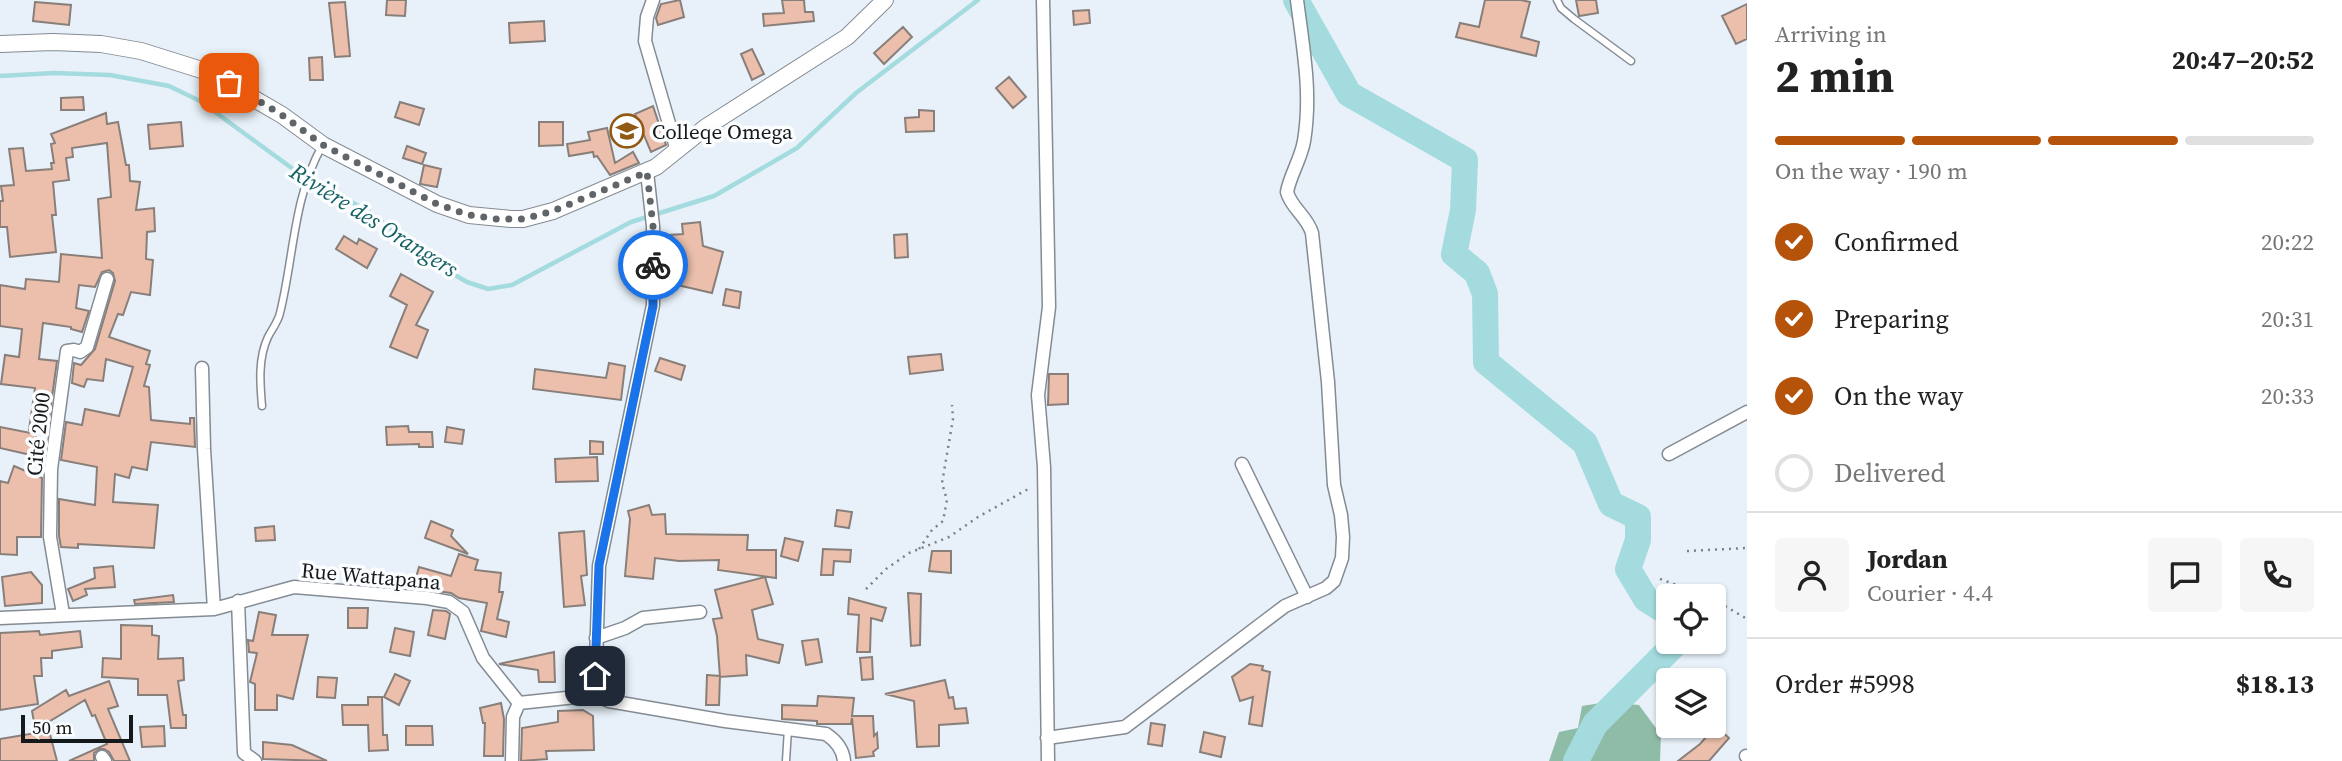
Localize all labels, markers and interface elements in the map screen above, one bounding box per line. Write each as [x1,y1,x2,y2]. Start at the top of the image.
text: Arriving in [1775,18,1887,50]
text: 20:47–20:52 [2172,42,2314,78]
text: 2 min [1775,44,1894,107]
pin [199,53,259,113]
icon: bag [210,64,248,102]
school or university icon: Colleqe Omega [608,112,646,150]
place label: Colleqe Omega [652,117,793,146]
water label: Rivière des Orangers [283,155,465,285]
text: On the way · 190 m [1775,155,1968,187]
icon: check [1775,223,1813,261]
text: Confirmed [1834,224,1959,260]
text: 20:22 [2261,226,2314,258]
courier [618,230,688,300]
icon: bike [634,246,672,284]
icon: check [1775,300,1813,338]
text: Preparing [1834,301,1949,337]
text: 20:31 [2261,303,2314,335]
icon: check [1775,377,1813,415]
text: On the way [1834,378,1963,414]
text: 20:33 [2261,380,2314,412]
street label: Cité 2000 [19,391,57,477]
text: Delivered [1834,455,1945,491]
button: person [1775,538,1849,612]
button: chat [2148,538,2222,612]
button: phone [2240,538,2314,612]
text: Jordan [1867,541,1948,577]
street label: Rue Wattapana [300,555,442,597]
text: Courier · 4.4 [1867,577,1993,609]
map controls [1656,584,1726,738]
button: locate [1656,584,1726,654]
pin [565,646,625,706]
icon: home [576,657,614,695]
text: Order #5998 [1775,666,1915,702]
text: $18.13 [2236,666,2314,702]
button: layers [1656,668,1726,738]
scale bar [21,712,133,744]
text: 50 m [32,714,73,740]

